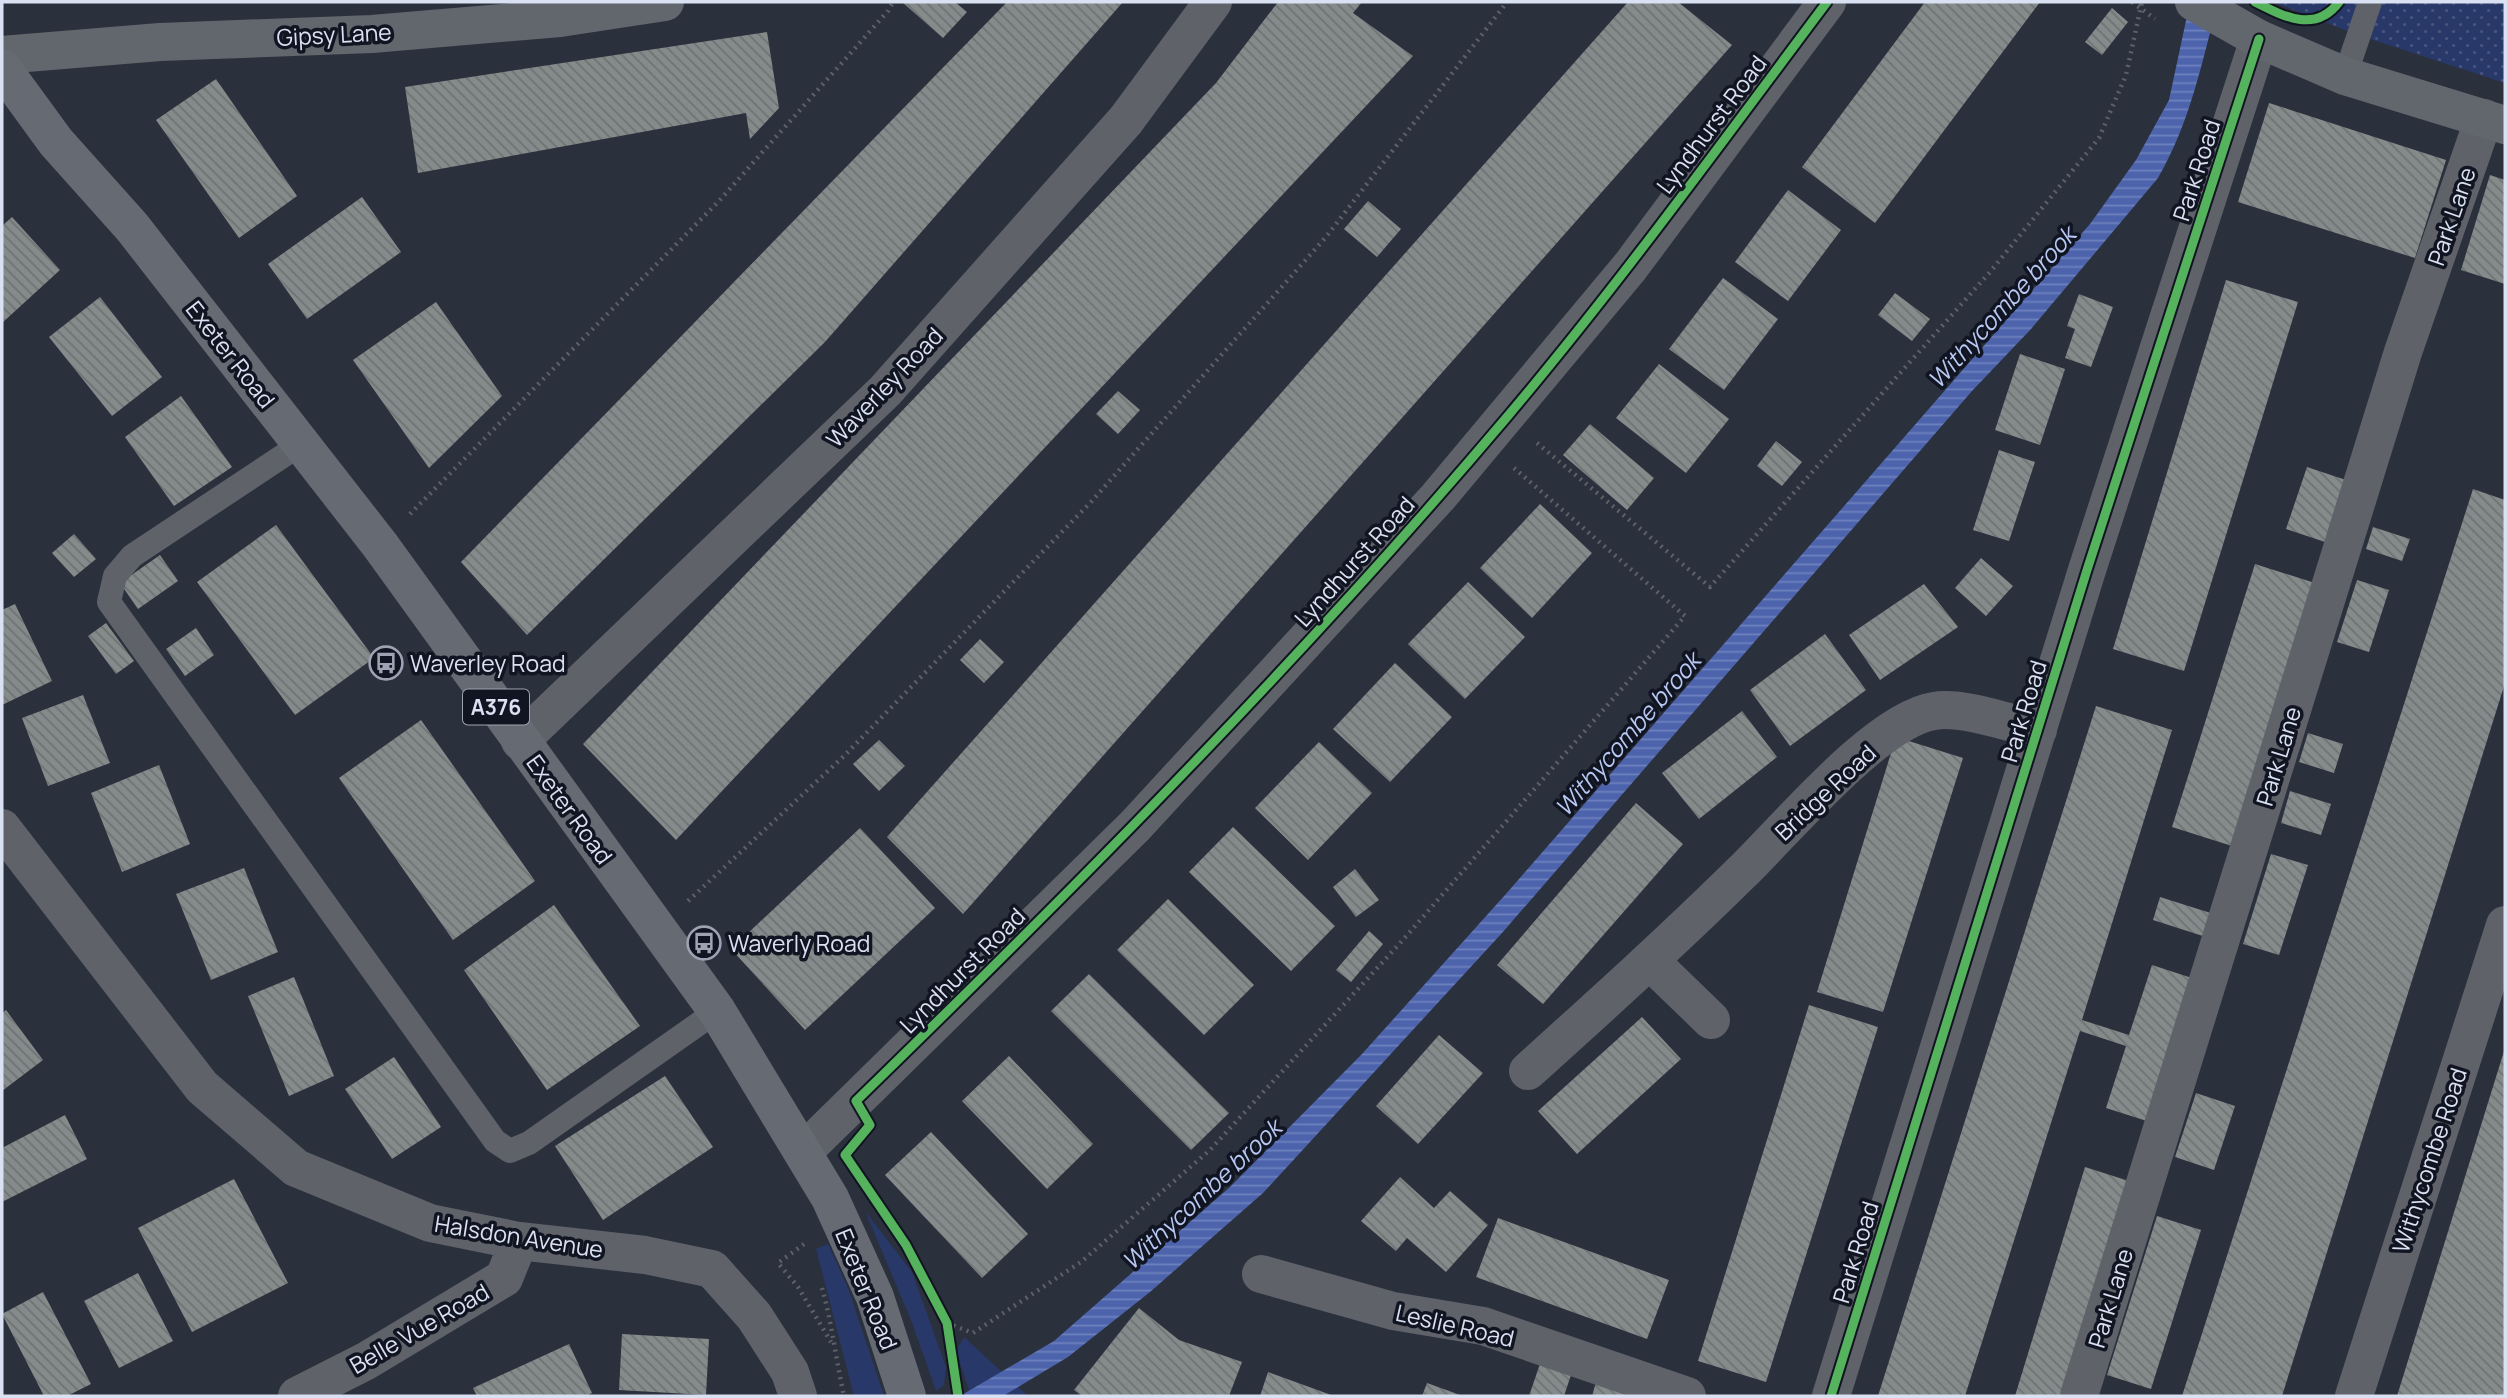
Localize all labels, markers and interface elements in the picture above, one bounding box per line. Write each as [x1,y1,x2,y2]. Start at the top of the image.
street label: Gipsy Lane [276,15,392,53]
street label: Lyndhurst Road [1648,48,1774,200]
street label: Park Road [2165,115,2227,225]
street label: Park Lane [2419,163,2483,269]
water label: Withycombe brook [1919,217,2085,395]
street label: Exeter Road [179,294,283,414]
street label: Waverley Road [818,320,950,454]
street label: Lyndhurst Road [1287,489,1421,633]
water label: Withycombe brook [1547,643,1709,823]
bus stop icon: Waverley Road [367,644,405,682]
place label: Waverley Road [410,647,566,679]
street label: Park Road [1992,656,2054,766]
road number: A376 [463,690,529,724]
street label: Park Lane [2248,703,2308,809]
street label: Bridge Road [1767,737,1883,847]
street label: Exeter Road [519,748,621,870]
street label: Lyndhurst Road [892,900,1032,1040]
bus stop icon: Waverly Road [685,924,723,962]
place label: Waverly Road [728,927,870,959]
street label: Withycombe Road [2384,1063,2474,1257]
water label: Withycombe brook [1114,1109,1290,1277]
street label: Park Road [1824,1197,1886,1307]
street label: Halsdon Avenue [432,1207,606,1265]
street label: Exeter Road [828,1224,906,1354]
street label: Park Lane [2080,1245,2140,1351]
street label: Belle Vue Road [344,1275,494,1381]
street label: Leslie Road [1393,1296,1517,1354]

